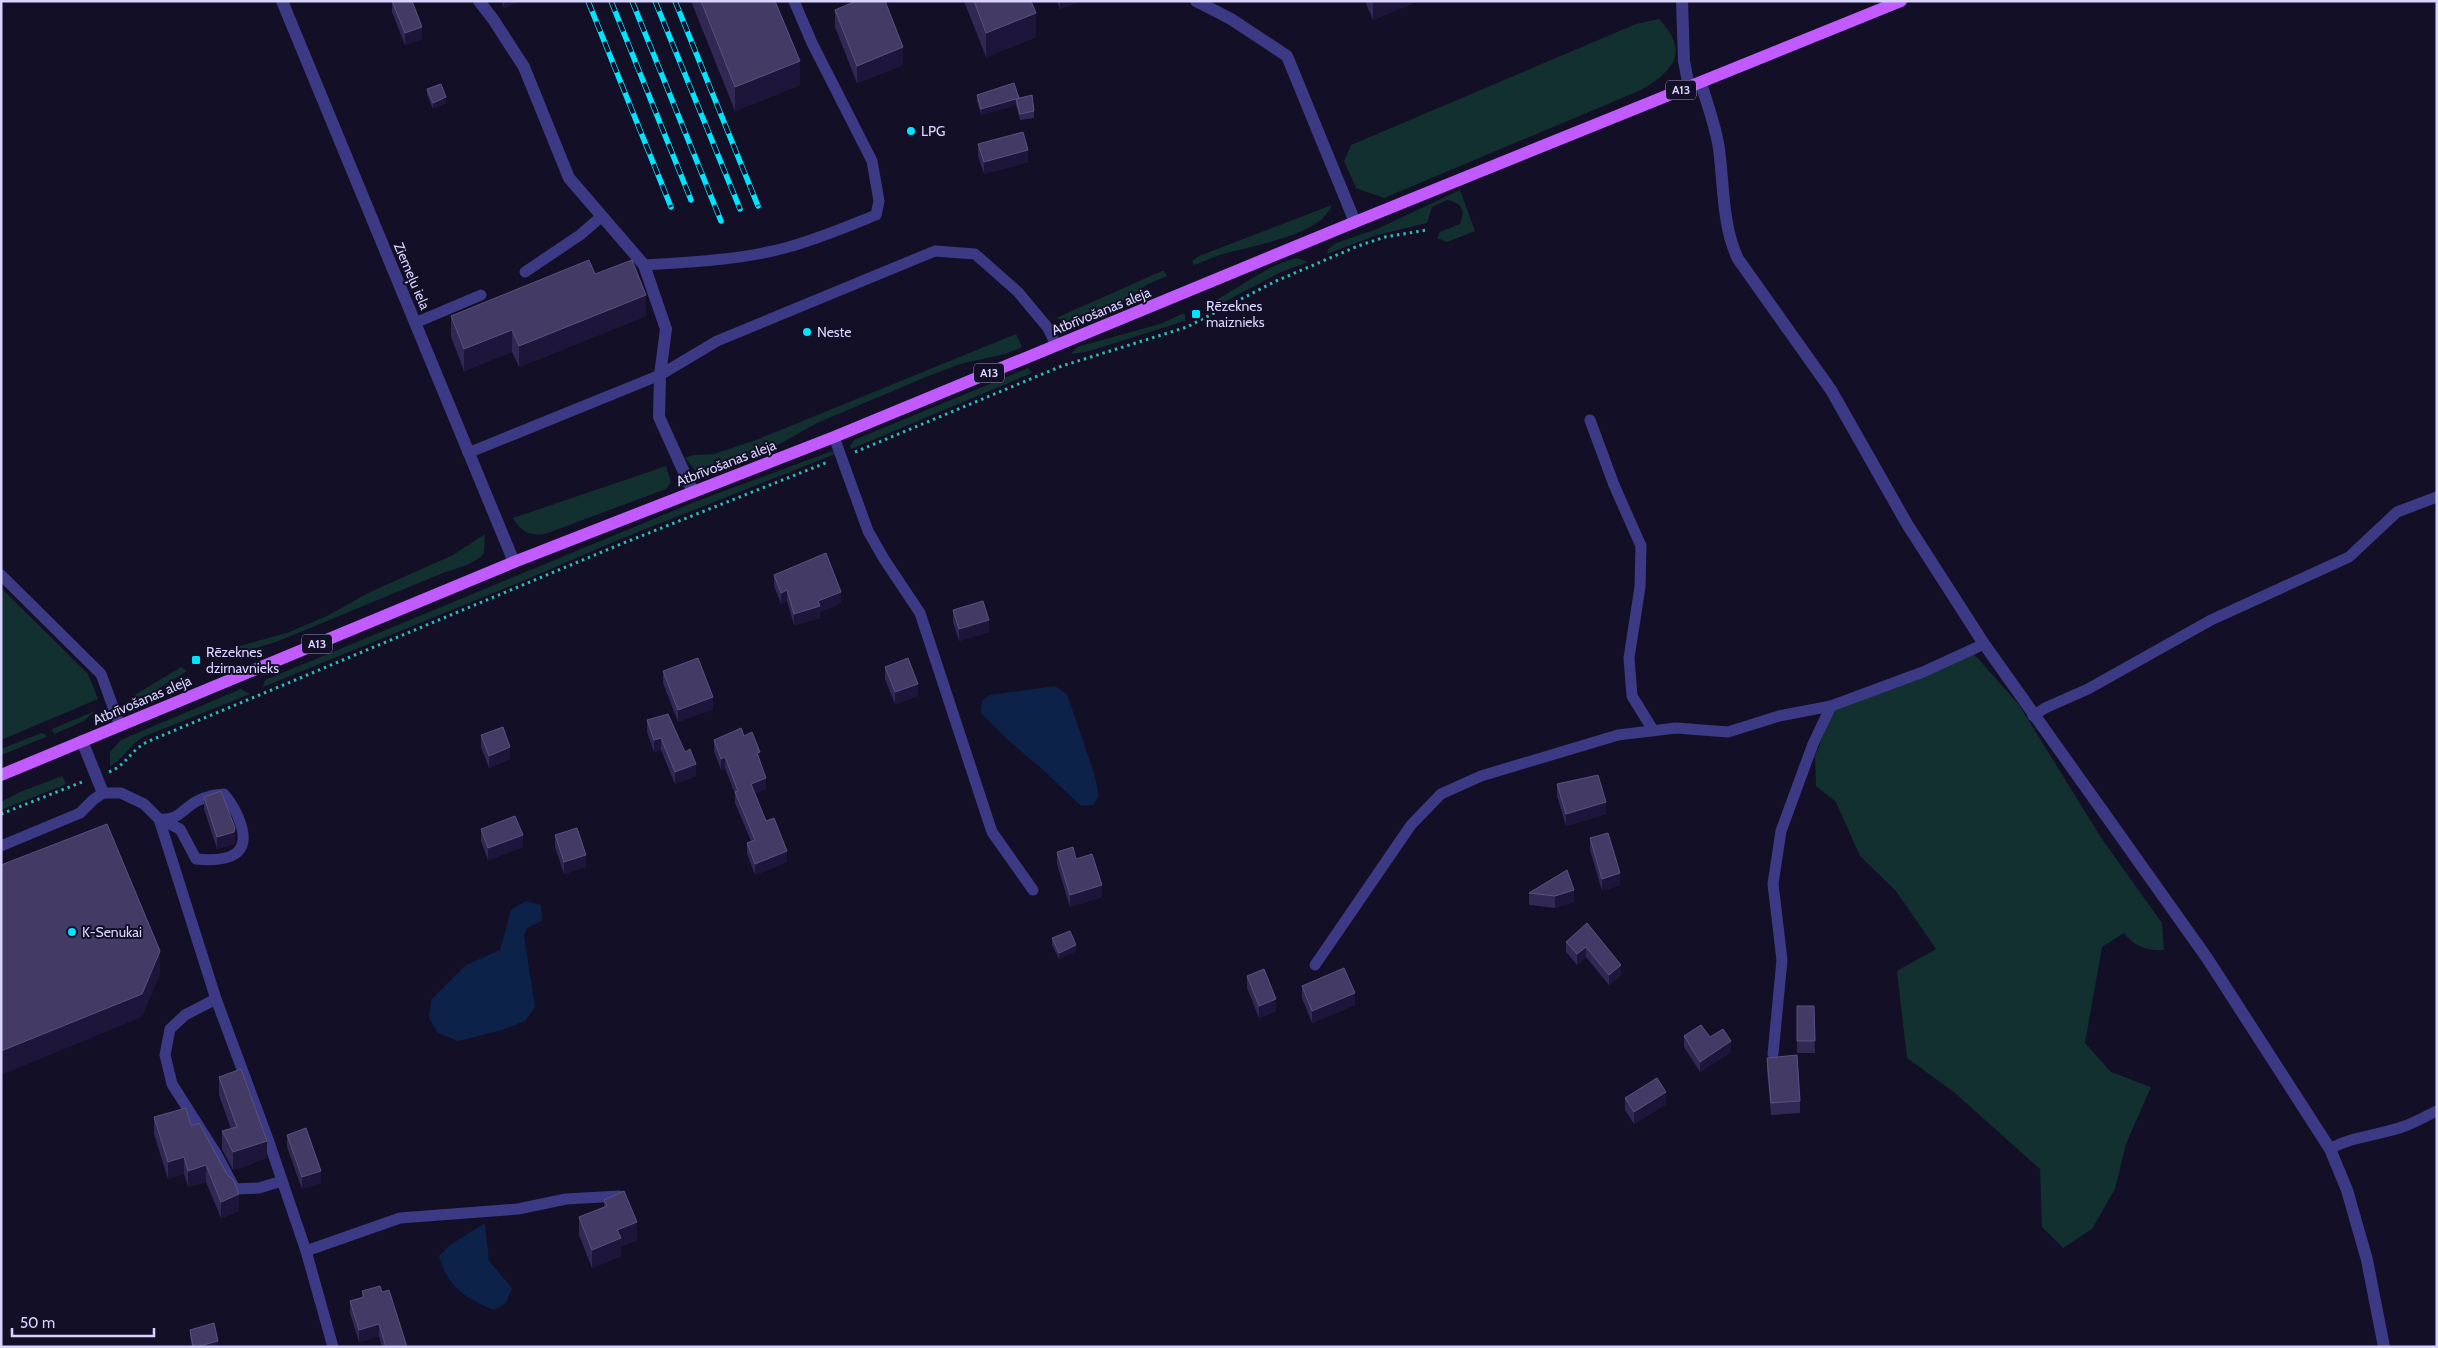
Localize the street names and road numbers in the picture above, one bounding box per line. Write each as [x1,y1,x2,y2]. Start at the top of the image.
road number: A13 [1666,80,1696,100]
street label: Ziemeļu iela [390,240,434,313]
street label: Atbrīvošanas aleja [1049,283,1153,339]
road number: A13 [974,363,1004,382]
street label: Atbrīvošanas aleja [674,436,779,490]
road number: A13 [302,634,332,654]
street label: Atbrīvošanas aleja [90,671,194,729]

